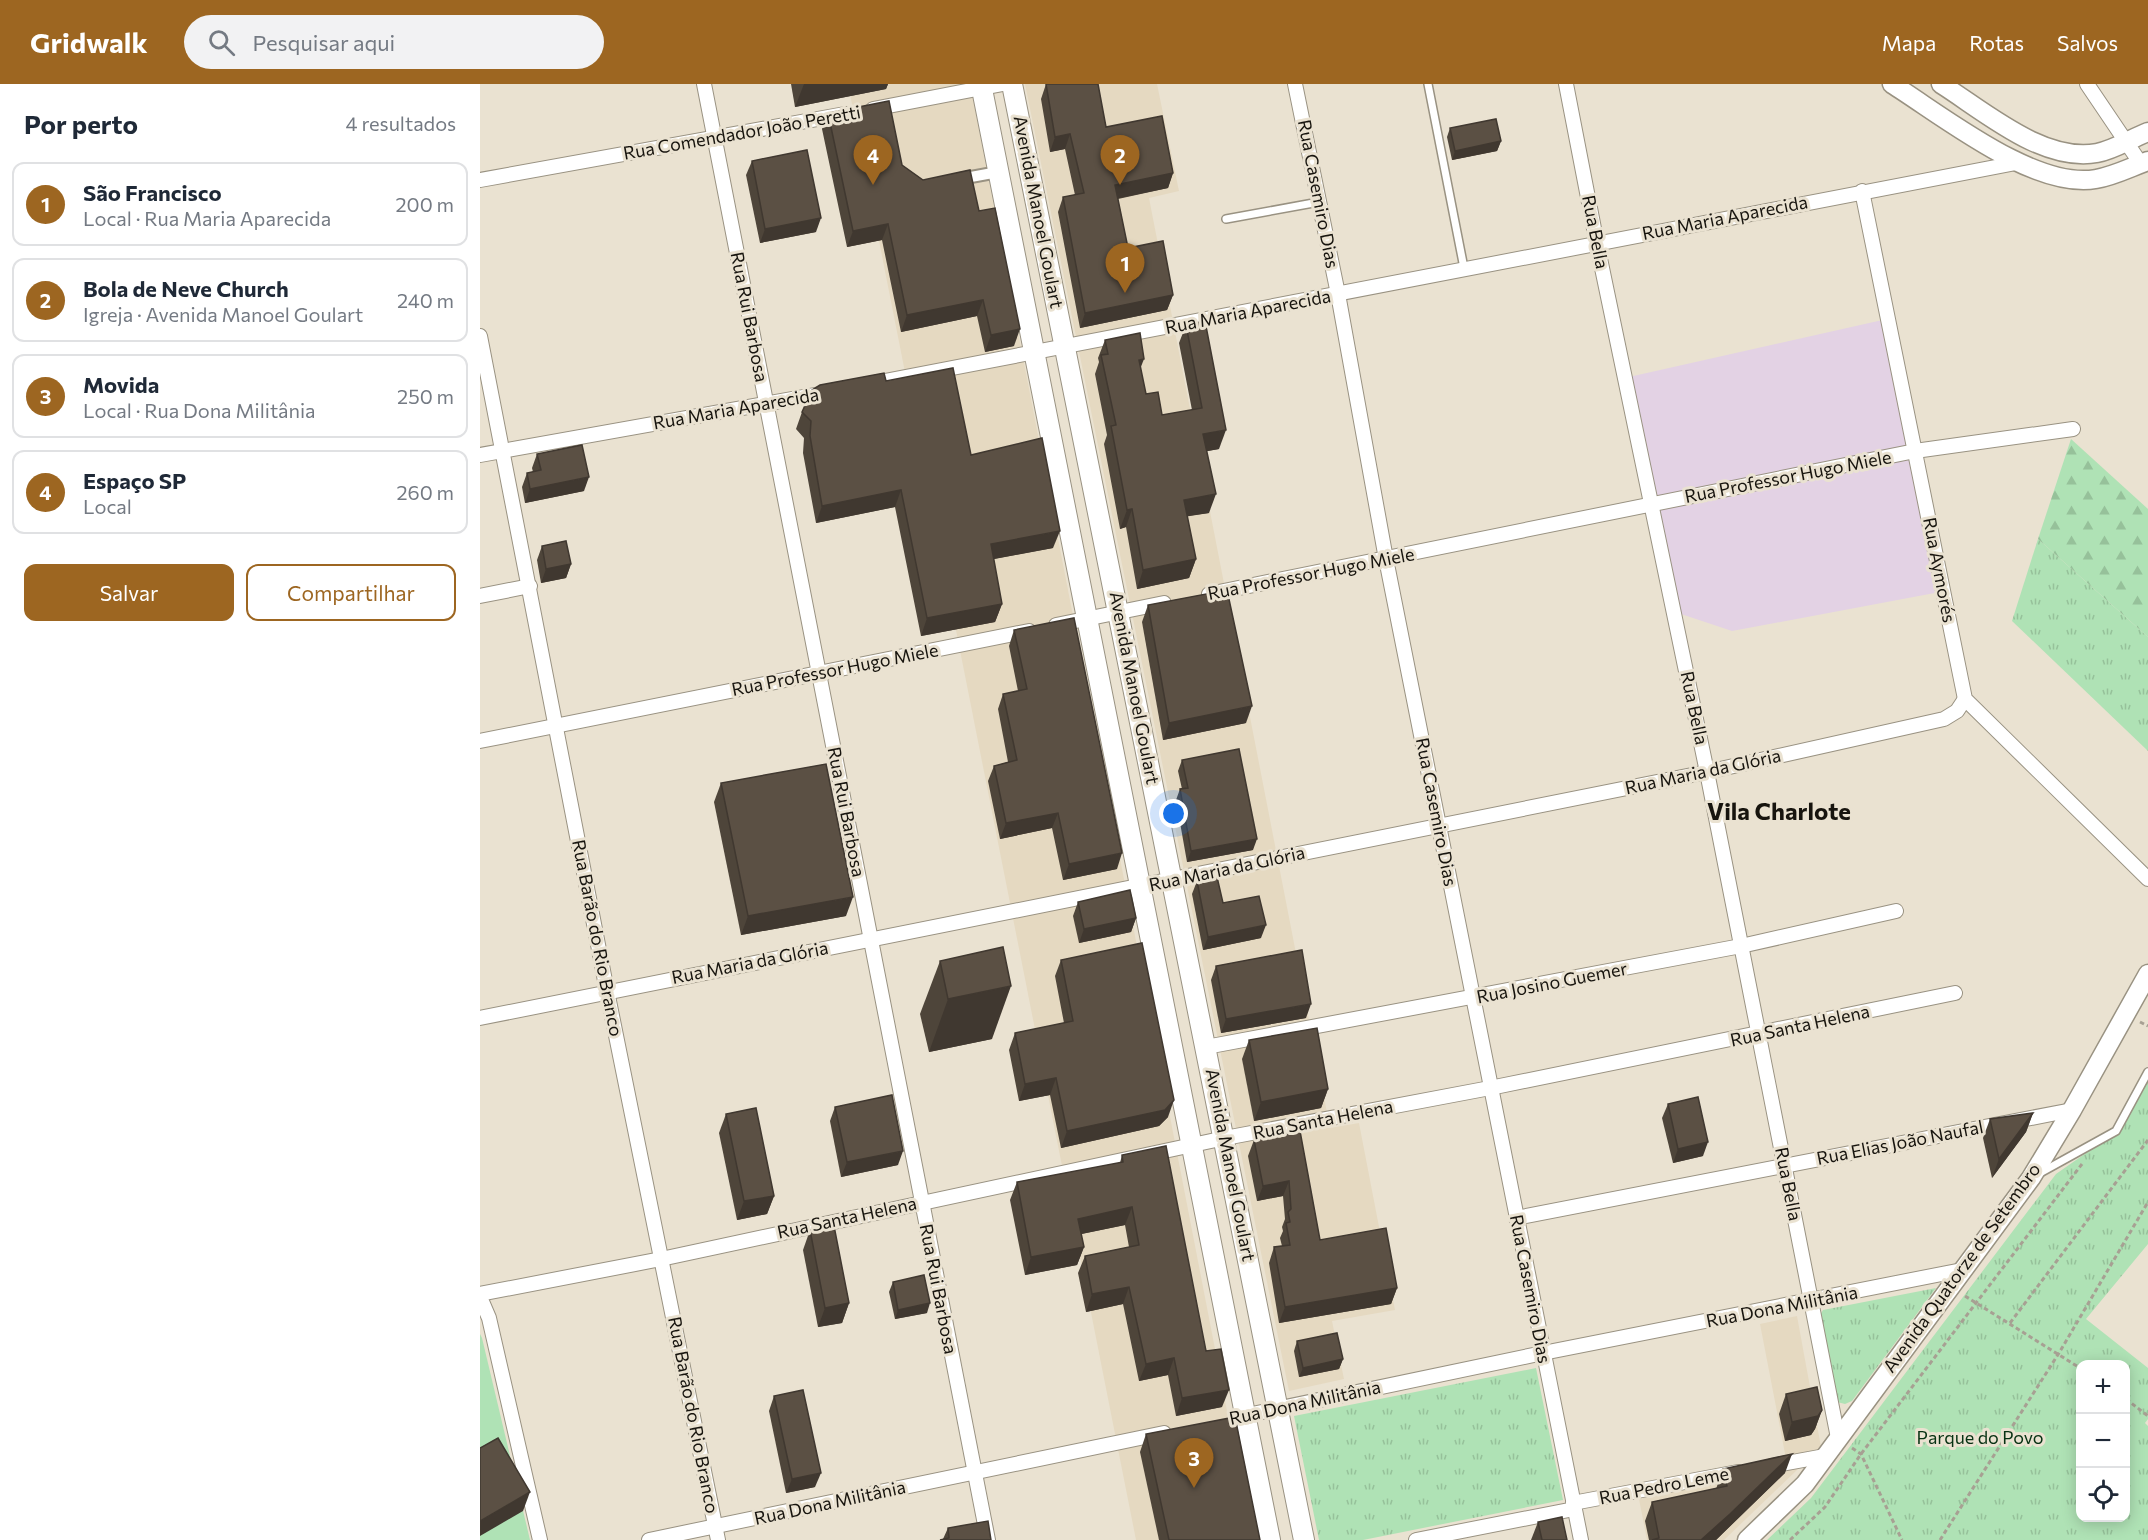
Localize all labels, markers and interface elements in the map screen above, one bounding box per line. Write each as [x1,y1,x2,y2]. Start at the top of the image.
search box [184,15,604,69]
text: Gridwalk [30,25,148,59]
icon: search [205,26,238,59]
text: Pesquisar aqui [253,29,395,56]
text: Mapa [1882,30,1936,55]
text: Rotas [1969,30,2024,55]
text: Salvos [2057,30,2118,55]
street label: Rua Comendador João Peretti [621,100,862,164]
text: Por perto [24,108,138,139]
text: 4 resultados [346,111,456,135]
street label: Avenida Manoel Goulart [1009,114,1068,310]
street label: Rua Casemiro Dias [1294,117,1344,270]
pin: 4 [854,135,892,185]
pin: 2 [1100,135,1140,185]
text: São Francisco [83,179,222,206]
street label: Rua Maria Aparecida [1640,190,1809,244]
text: 1 [41,192,50,216]
text: 200 m [396,192,454,216]
street label: Rua Bella [1578,193,1614,271]
text: Local · Rua Maria Aparecida [83,206,331,230]
pin: 1 [1106,244,1144,293]
street label: Rua Rui Barbosa [727,250,773,384]
text: Bola de Neve Church [83,275,289,302]
street label: Rua Maria Aparecida [1163,284,1332,338]
text: 2 [40,288,51,312]
text: 240 m [397,288,454,312]
text: Igreja · Avenida Manoel Goulart [83,302,363,326]
text: Movida [83,371,159,398]
street label: Rua Maria Aparecida [651,383,821,433]
text: 3 [40,384,51,408]
text: 250 m [397,384,454,408]
text: Local · Rua Dona Militânia [83,398,316,422]
street label: Rua Professor Hugo Miele [1682,445,1893,507]
text: Espaço SP [83,467,186,494]
text: 4 [39,480,52,504]
text: 260 m [396,480,454,504]
text: Local [83,494,132,518]
street label: Rua Aymorés [1919,515,1961,624]
street label: Rua Professor Hugo Miele [1205,542,1416,604]
button: Salvar [24,564,234,621]
button: Compartilhar [246,564,456,621]
street label: Avenida Manoel Goulart [1105,590,1164,786]
street label: Rua Professor Hugo Miele [729,638,940,700]
street label: Rua Bella [1676,669,1713,747]
street label: Rua Casemiro Dias [1412,735,1462,888]
street label: Rua Maria da Glória [1623,744,1783,798]
street label: Rua Rui Barbosa [824,745,870,879]
district label: Vila Charlote [1707,796,1851,825]
your location [1159,799,1188,828]
street label: Rua Barão do Rio Branco [568,838,628,1038]
street label: Rua Maria da Glória [1147,841,1307,895]
street label: Rua Maria da Glória [670,936,830,988]
street label: Rua Josino Guemer [1475,957,1629,1007]
street label: Rua Santa Helena [1728,999,1872,1051]
street label: Avenida Manoel Goulart [1201,1067,1260,1263]
street label: Rua Santa Helena [1251,1095,1395,1143]
street label: Rua Elias João Naufal [1815,1115,1985,1169]
street label: Rua Bella [1771,1145,1807,1223]
street label: Avenida Quatorze de Setembro [1878,1158,2045,1376]
street label: Rua Santa Helena [775,1191,919,1243]
street label: Rua Casemiro Dias [1506,1212,1556,1365]
street label: Rua Rui Barbosa [916,1222,962,1356]
street label: Rua Dona Militânia [1704,1281,1860,1332]
street label: Rua Barão do Rio Branco [664,1315,724,1515]
map controls [2076,1360,2130,1522]
button: + [2076,1360,2130,1414]
street label: Rua Dona Militânia [1227,1375,1382,1429]
button: − [2076,1414,2130,1468]
park label: Parque do Povo [1917,1426,2043,1448]
pin: 3 [1174,1438,1214,1488]
street label: Rua Pedro Leme [1597,1462,1731,1508]
button: locate [2076,1468,2130,1522]
street label: Rua Dona Militânia [752,1475,907,1529]

